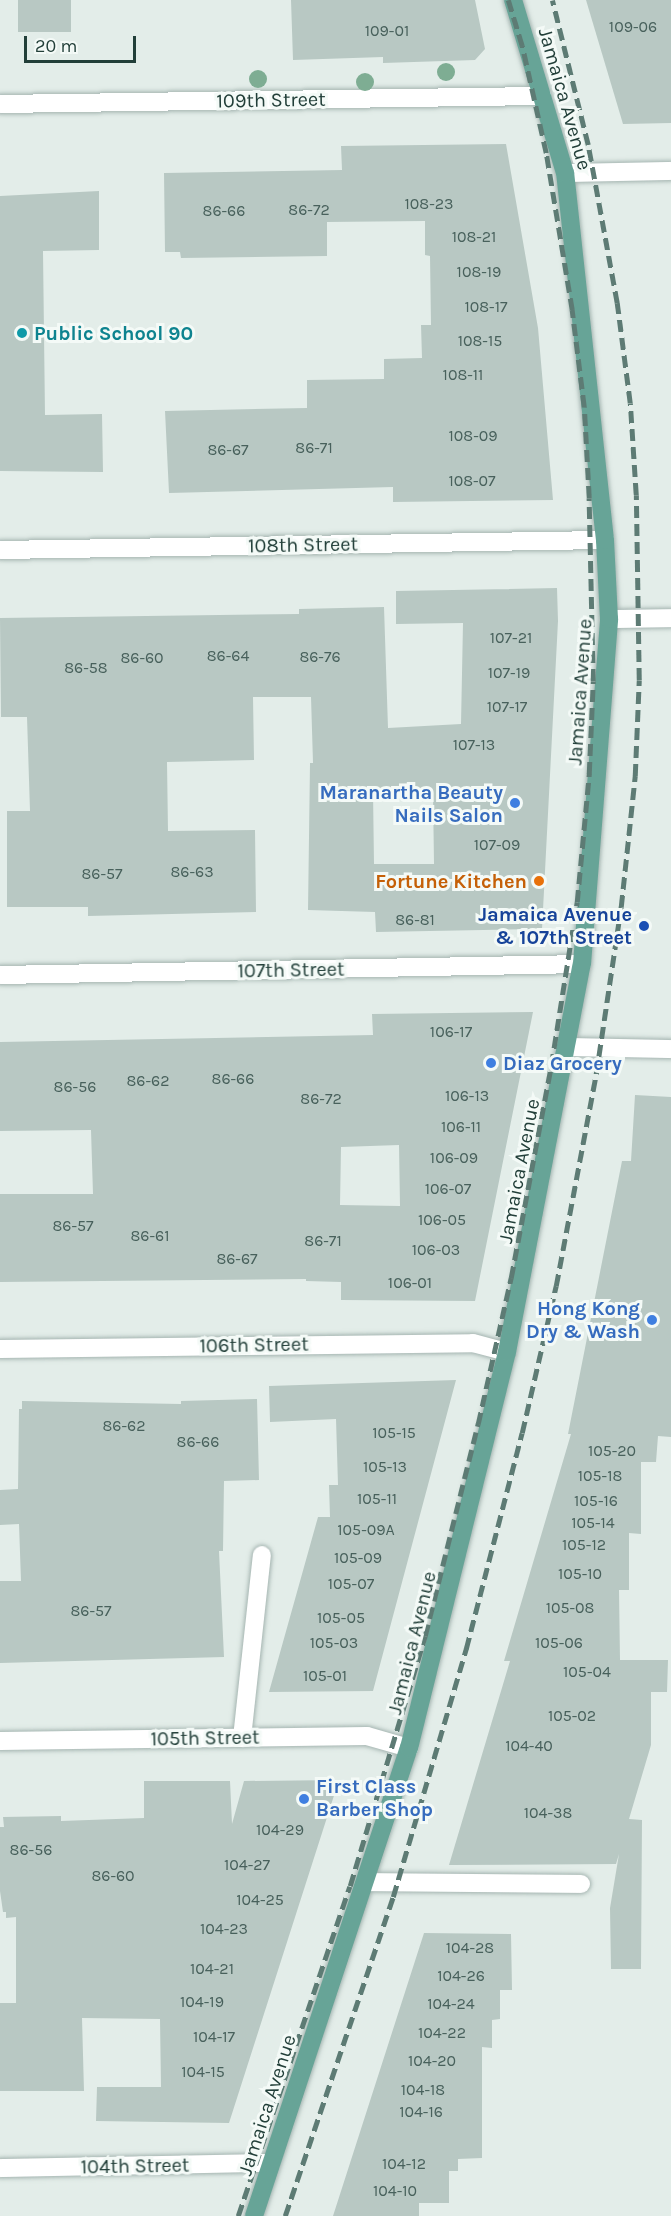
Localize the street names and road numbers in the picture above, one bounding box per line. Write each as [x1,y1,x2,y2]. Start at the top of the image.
street label: Jamaica Avenue [533,25,597,173]
street label: 109th Street [216,87,326,113]
street label: 108th Street [248,532,358,558]
street label: Jamaica Avenue [563,618,597,766]
street label: 107th Street [237,957,345,983]
street label: Jamaica Avenue [493,1097,545,1245]
street label: 106th Street [199,1332,309,1358]
street label: Jamaica Avenue [383,1569,441,1717]
street label: 105th Street [150,1725,260,1751]
street label: Jamaica Avenue [233,2032,301,2178]
street label: 104th Street [80,2153,190,2179]

